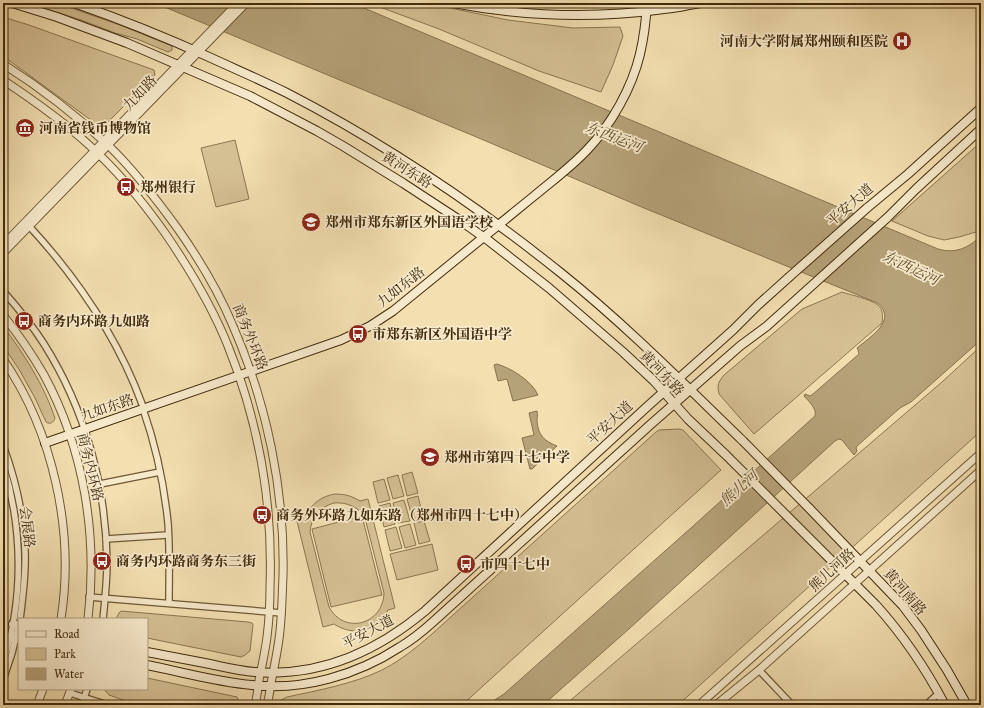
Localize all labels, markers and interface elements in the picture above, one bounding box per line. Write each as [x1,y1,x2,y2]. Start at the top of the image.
hospital icon: 河南大学附属郑州颐和医院 [891,30,913,52]
place label: 河南大学附属郑州颐和医院 [720,33,888,50]
street label: 九如路 [119,72,161,114]
museum icon: 河南省钱币博物馆 [14,117,36,139]
water label: 东西运河 [583,118,648,157]
place label: 河南省钱币博物馆 [39,120,151,137]
street label: 黄河东路 [379,148,435,192]
bus stop icon: 郑州银行 [115,176,137,198]
place label: 郑州银行 [140,179,196,196]
street label: 平安大道 [823,180,877,230]
school or university icon: 郑州市郑东新区外国语学校 [300,211,322,233]
place label: 郑州市郑东新区外国语学校 [325,214,493,231]
water label: 东西运河 [880,247,945,290]
street label: 九如东路 [374,263,428,311]
street label: 商务外环路 [229,301,271,373]
bus stop icon: 商务内环路九如路 [13,310,35,332]
place label: 商务内环路九如路 [38,313,150,330]
bus stop icon: 市郑东新区外国语中学 [347,323,369,345]
place label: 市郑东新区外国语中学 [372,326,512,343]
street label: 黄河东路 [636,347,688,399]
street label: 九如东路 [78,391,136,425]
street label: 平安大道 [584,398,636,448]
street label: 商务内环路 [73,431,107,503]
school or university icon: 郑州市第四十七中学 [419,446,441,468]
place label: 郑州市第四十七中学 [444,449,570,466]
water label: 熊儿河 [716,464,764,510]
bus stop icon: 商务外环路九如东路（郑州市四十七中） [251,504,273,526]
street label: 会展路 [16,505,38,549]
place label: 商务外环路九如东路（郑州市四十七中） [276,507,528,524]
street label: 熊儿河路 [806,545,858,595]
bus stop icon: 商务内环路商务东三街 [91,550,113,572]
place label: 商务内环路商务东三街 [116,553,256,570]
bus stop icon: 市四十七中 [455,553,477,575]
place label: 市四十七中 [480,556,550,573]
street label: 黄河南路 [880,565,930,619]
street label: 平安大道 [339,611,397,653]
legend [18,618,148,690]
text: Road [54,627,80,641]
text: Park [54,647,76,661]
text: Water [54,667,84,681]

